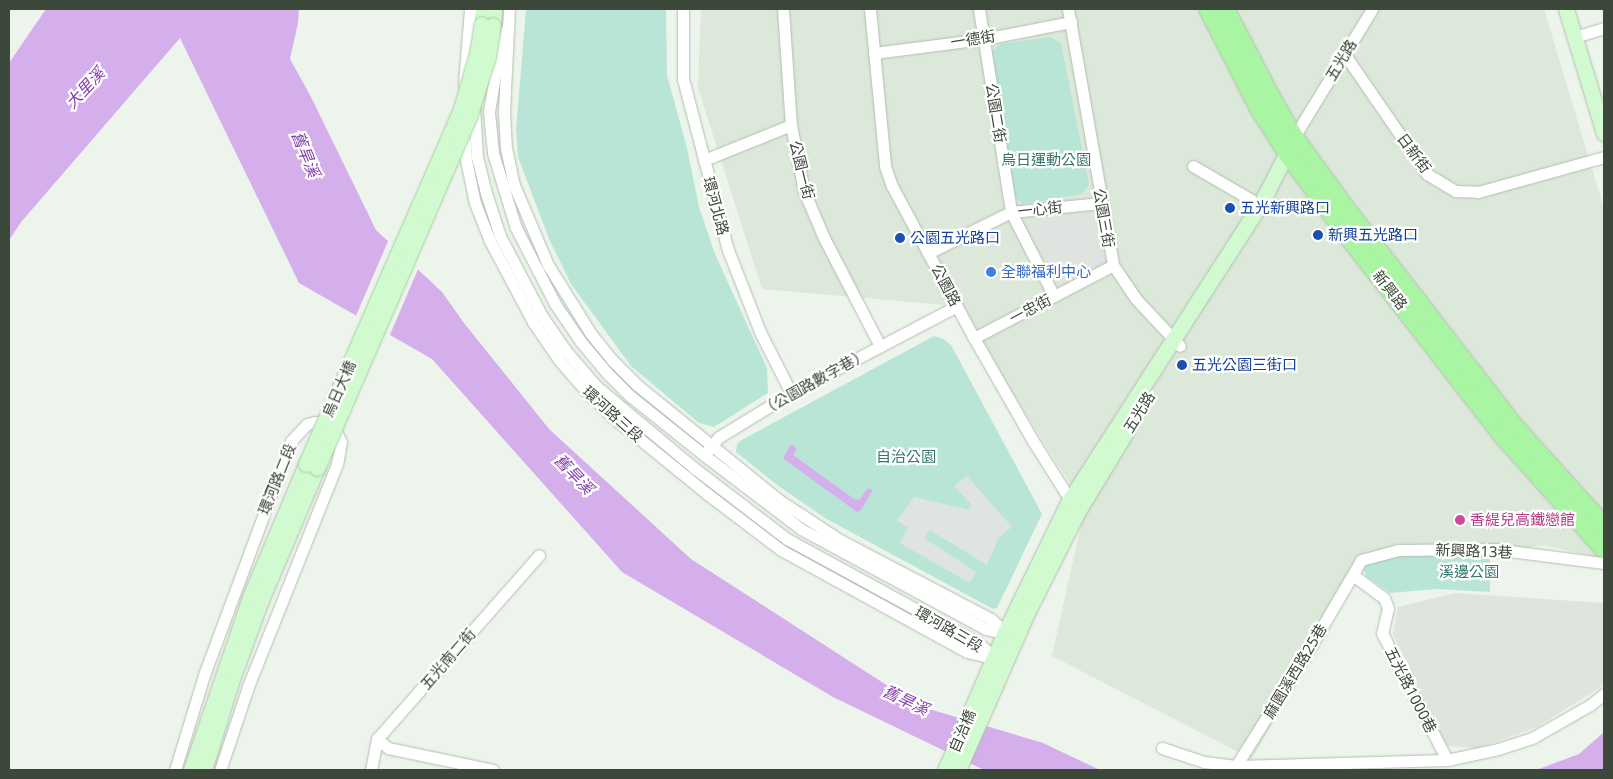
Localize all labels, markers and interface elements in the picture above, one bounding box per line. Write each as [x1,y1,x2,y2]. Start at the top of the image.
street label: 一德街 [949,27,997,51]
street label: 五光路 [1322,36,1360,84]
water label: 大里溪 [62,64,108,112]
street label: 公園二街 [982,82,1010,144]
water label: 舊旱溪 [288,128,324,180]
street label: 日新街 [1393,130,1435,176]
street label: 公園一街 [786,139,818,201]
park label: 烏日運動公園 [1001,151,1091,169]
street label: 環河北路 [700,175,732,237]
street label: 公園三街 [1090,187,1118,249]
street label: 一心街 [1017,198,1063,220]
place label: 五光新興路口 [1240,199,1330,217]
marker: 五光新興路口 [1224,202,1236,214]
place label: 新興五光路口 [1328,226,1418,244]
place label: 公園五光路口 [910,229,1000,247]
marker: 新興五光路口 [1312,229,1324,241]
marker: 公園五光路口 [894,232,906,244]
street label: 公園路 [927,261,965,309]
place label: 全聯福利中心 [1001,263,1091,281]
marker: 全聯福利中心 [985,266,997,278]
street label: 新興路 [1369,267,1411,313]
street label: 一忠街 [1006,290,1054,328]
street label: （公園路數字巷） [757,345,871,419]
place label: 五光公園三街口 [1192,356,1297,374]
street label: 烏日大橋 [319,358,359,420]
marker: 五光公園三街口 [1176,359,1188,371]
street label: 環河路三段 [579,382,647,446]
street label: 五光路 [1119,388,1159,436]
street label: 環河路二段 [255,441,299,517]
park label: 自治公園 [876,448,936,466]
water label: 舊旱溪 [550,450,598,498]
place label: 香緹兒高鐵戀館 [1470,511,1575,529]
marker: 香緹兒高鐵戀館 [1454,514,1466,526]
street label: 新興路13巷 [1435,541,1513,561]
park label: 溪邊公園 [1439,563,1499,581]
street label: 環河路三段 [912,602,986,656]
street label: 麻園溪西路25巷 [1260,620,1330,722]
street label: 五光南二街 [417,625,479,693]
street label: 五光路1000巷 [1382,644,1440,736]
water label: 舊旱溪 [880,681,932,719]
street label: 自治橋 [945,707,979,755]

